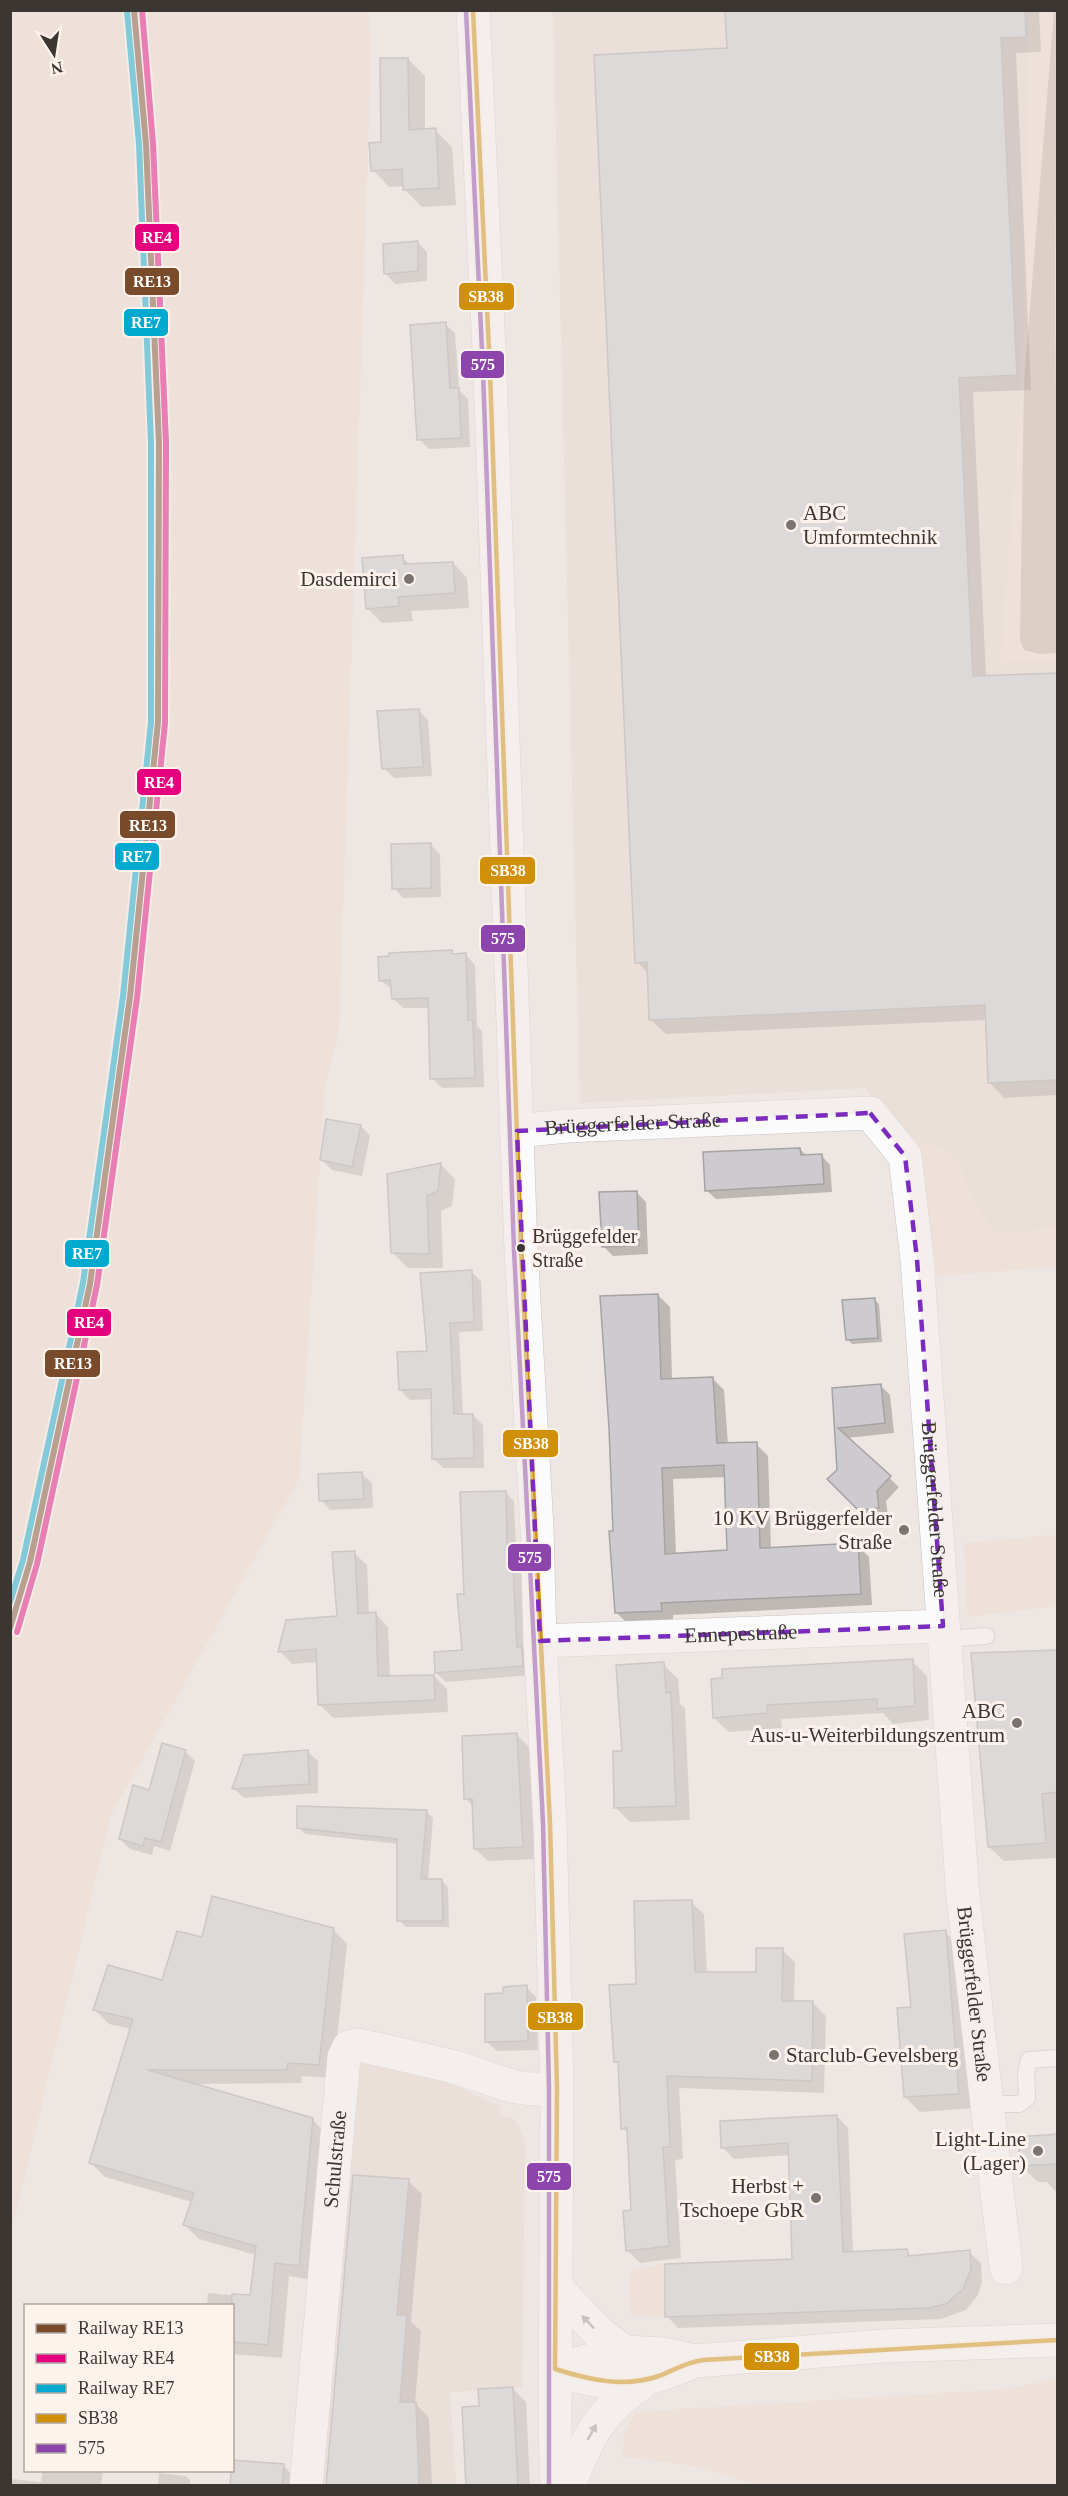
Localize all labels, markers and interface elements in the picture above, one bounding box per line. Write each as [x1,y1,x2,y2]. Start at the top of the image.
north arrow [24,24,84,84]
text: N [49,59,64,78]
line badge: RE4 [134,223,180,252]
text: RE4 [142,229,172,246]
line badge: RE13 [124,267,180,296]
text: RE13 [133,273,171,290]
line badge: SB38 [458,282,515,311]
text: SB38 [468,288,504,305]
line badge: RE7 [123,308,169,337]
text: RE7 [131,314,161,331]
line badge: 575 [460,350,505,379]
text: 575 [471,356,495,373]
place label: ABC Umformtechnik [803,501,938,549]
marker: ABC Umformtechnik [784,518,798,532]
place label: Dasdemirci [300,567,397,591]
marker: Dasdemirci [402,572,416,586]
line badge: RE4 [136,768,182,796]
text: RE4 [144,774,174,791]
line badge: RE13 [119,810,176,839]
text: RE13 [129,817,167,834]
line badge: RE7 [114,842,160,871]
text: RE7 [122,848,152,865]
line badge: SB38 [479,856,536,885]
text: SB38 [490,862,526,879]
line badge: 575 [480,924,526,953]
text: 575 [491,930,515,947]
street label: Brüggerfelder Straße [543,1107,722,1140]
place label: Brüggefelder Straße [532,1225,638,1271]
line badge: RE7 [64,1239,110,1268]
marker: Brüggefelder Straße [515,1242,527,1254]
text: RE7 [72,1245,102,1262]
line badge: RE4 [66,1308,112,1337]
text: RE4 [74,1314,104,1331]
line badge: RE13 [44,1349,101,1378]
text: RE13 [54,1355,92,1372]
street label: Brüggerfelder Straße [917,1421,953,1599]
line badge: SB38 [502,1429,559,1458]
text: SB38 [513,1435,549,1452]
place label: 10 KV Brüggerfelder Straße [713,1506,892,1554]
marker: 10 KV Brüggerfelder Straße [897,1523,911,1537]
line badge: 575 [507,1543,552,1572]
text: 575 [518,1549,542,1566]
street label: Ennepestraße [684,1619,798,1648]
place label: ABC Aus-u-Weiterbildungszentrum [750,1699,1005,1747]
marker: ABC Aus-u-Weiterbildungszentrum [1010,1716,1024,1730]
street label: Brüggerfelder Straße [952,1905,996,2083]
line badge: SB38 [527,2002,584,2031]
text: SB38 [537,2009,573,2026]
place label: Starclub-Gevelsberg [786,2043,959,2067]
marker: Starclub-Gevelsberg [767,2048,781,2062]
street label: Schulstraße [319,2109,351,2209]
place label: Light-Line (Lager) [935,2127,1026,2175]
marker: Light-Line (Lager) [1031,2144,1045,2158]
line badge: 575 [526,2162,572,2191]
text: 575 [537,2168,561,2185]
place label: Herbst + Tschoepe GbR [680,2174,804,2222]
marker: Herbst + Tschoepe GbR [809,2191,823,2205]
legend [24,2304,234,2472]
one-way arrow [581,2314,595,2329]
text: Railway RE13 [78,2318,184,2338]
line badge: SB38 [743,2342,800,2371]
text: Railway RE4 [78,2348,175,2368]
text: SB38 [754,2348,790,2365]
text: Railway RE7 [78,2378,175,2398]
text: SB38 [78,2408,118,2428]
one-way arrow [586,2423,596,2440]
text: 575 [78,2438,105,2458]

